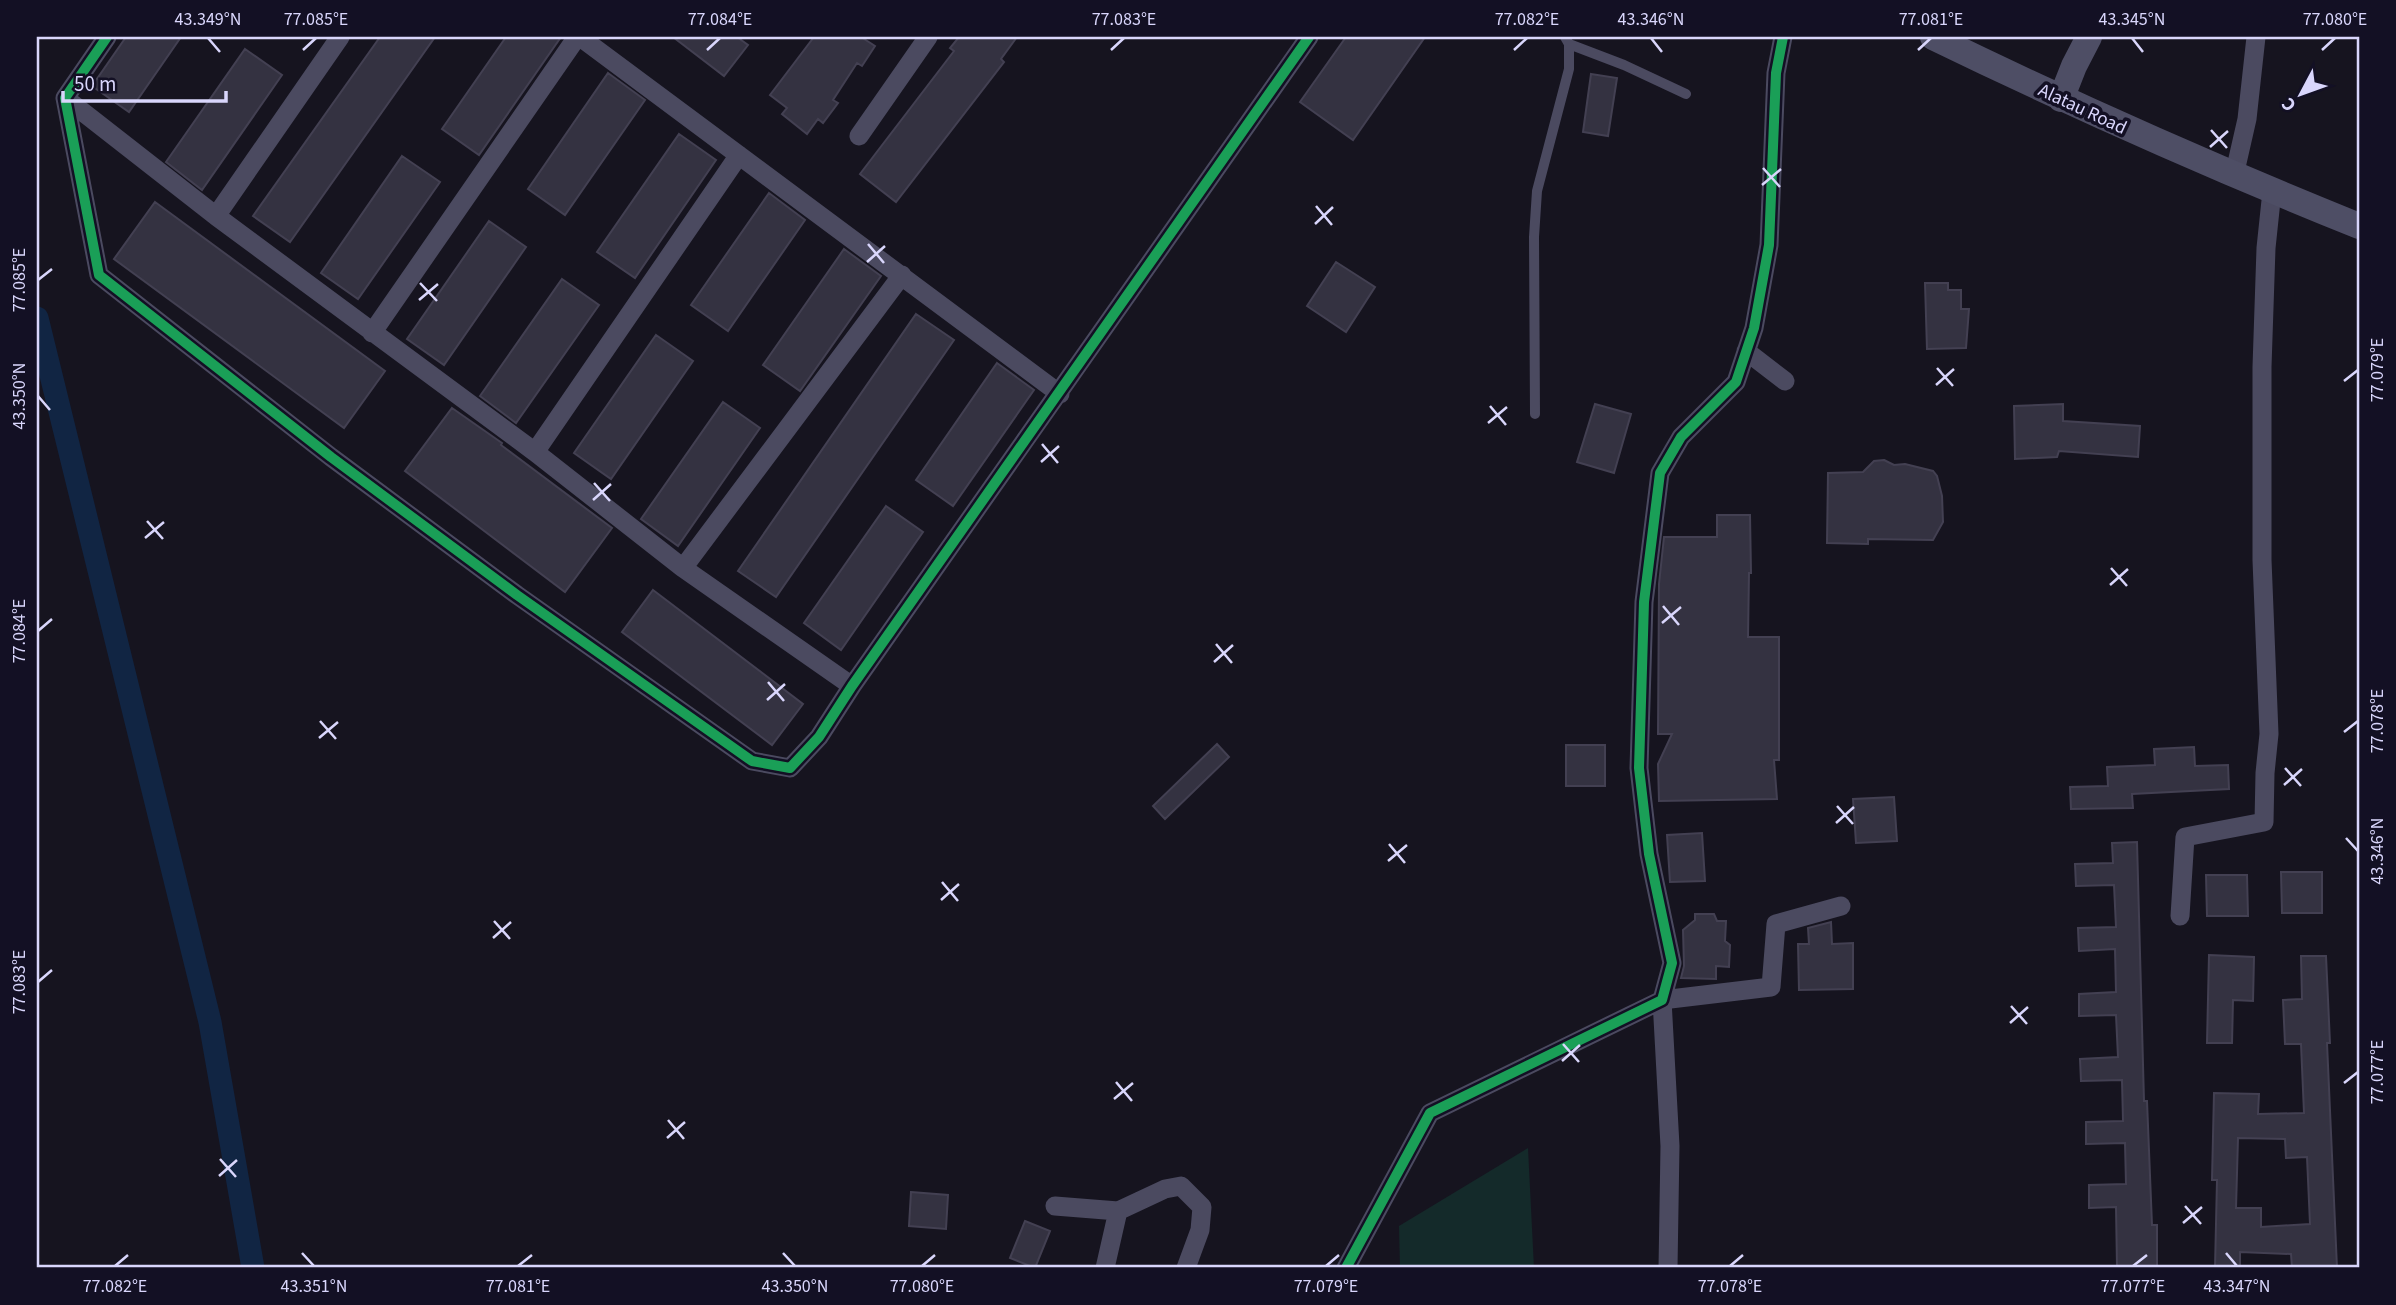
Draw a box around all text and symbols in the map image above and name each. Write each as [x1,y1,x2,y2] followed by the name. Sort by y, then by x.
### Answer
[175,7,241,32] text: 43.349°N
[284,7,348,32] text: 77.085°E
[688,7,752,32] text: 77.084°E
[1092,7,1156,32] text: 77.083°E
[1495,7,1559,32] text: 77.082°E
[1618,7,1684,32] text: 43.346°N
[1899,7,1963,32] text: 77.081°E
[2099,7,2165,32] text: 43.345°N
[2303,7,2367,32] text: 77.080°E
[63,60,226,104] scale bar
[2266,60,2336,130] north arrow
[74,69,116,99] text: 50 m
[2034,77,2131,142] street label: Alatau Road
[2275,91,2303,117] text: С
[7,248,32,312] text: 77.085°E
[2365,338,2390,402] text: 77.079°E
[7,363,32,429] text: 43.350°N
[7,599,32,663] text: 77.084°E
[2365,689,2390,753] text: 77.078°E
[2365,818,2390,884] text: 43.346°N
[7,950,32,1014] text: 77.083°E
[2365,1040,2390,1104] text: 77.077°E
[83,1274,147,1299] text: 77.082°E
[281,1274,347,1299] text: 43.351°N
[486,1274,550,1299] text: 77.081°E
[762,1274,828,1299] text: 43.350°N
[890,1274,954,1299] text: 77.080°E
[1294,1274,1358,1299] text: 77.079°E
[1698,1274,1762,1299] text: 77.078°E
[2101,1274,2165,1299] text: 77.077°E
[2204,1274,2270,1299] text: 43.347°N

